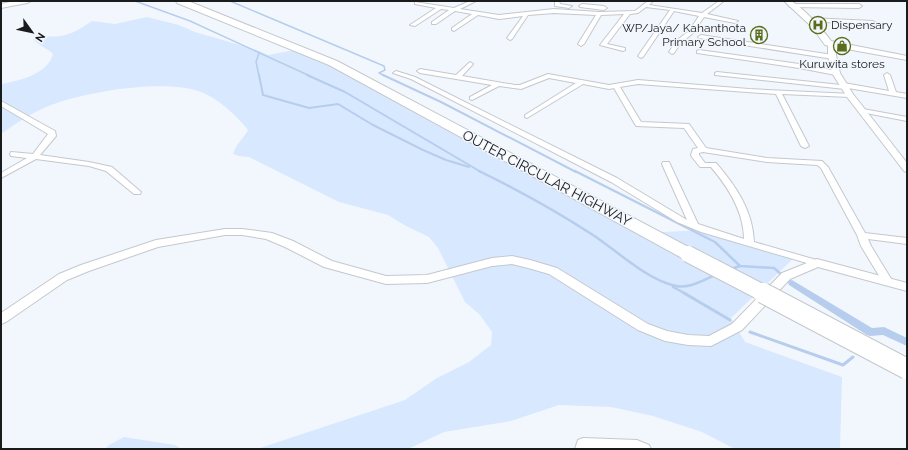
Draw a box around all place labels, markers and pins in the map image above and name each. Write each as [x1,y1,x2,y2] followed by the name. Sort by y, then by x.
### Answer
[808,15,828,35] hospital icon: Dispensary
[831,18,893,32] place label: Dispensary
[622,21,747,49] place label: WP/Jaya/ Kahanthota Primary School
[749,25,769,45] building icon: WP/Jaya/ Kahanthota Primary School
[832,36,852,56] shop icon: Kuruwita stores
[799,57,885,71] place label: Kuruwita stores

